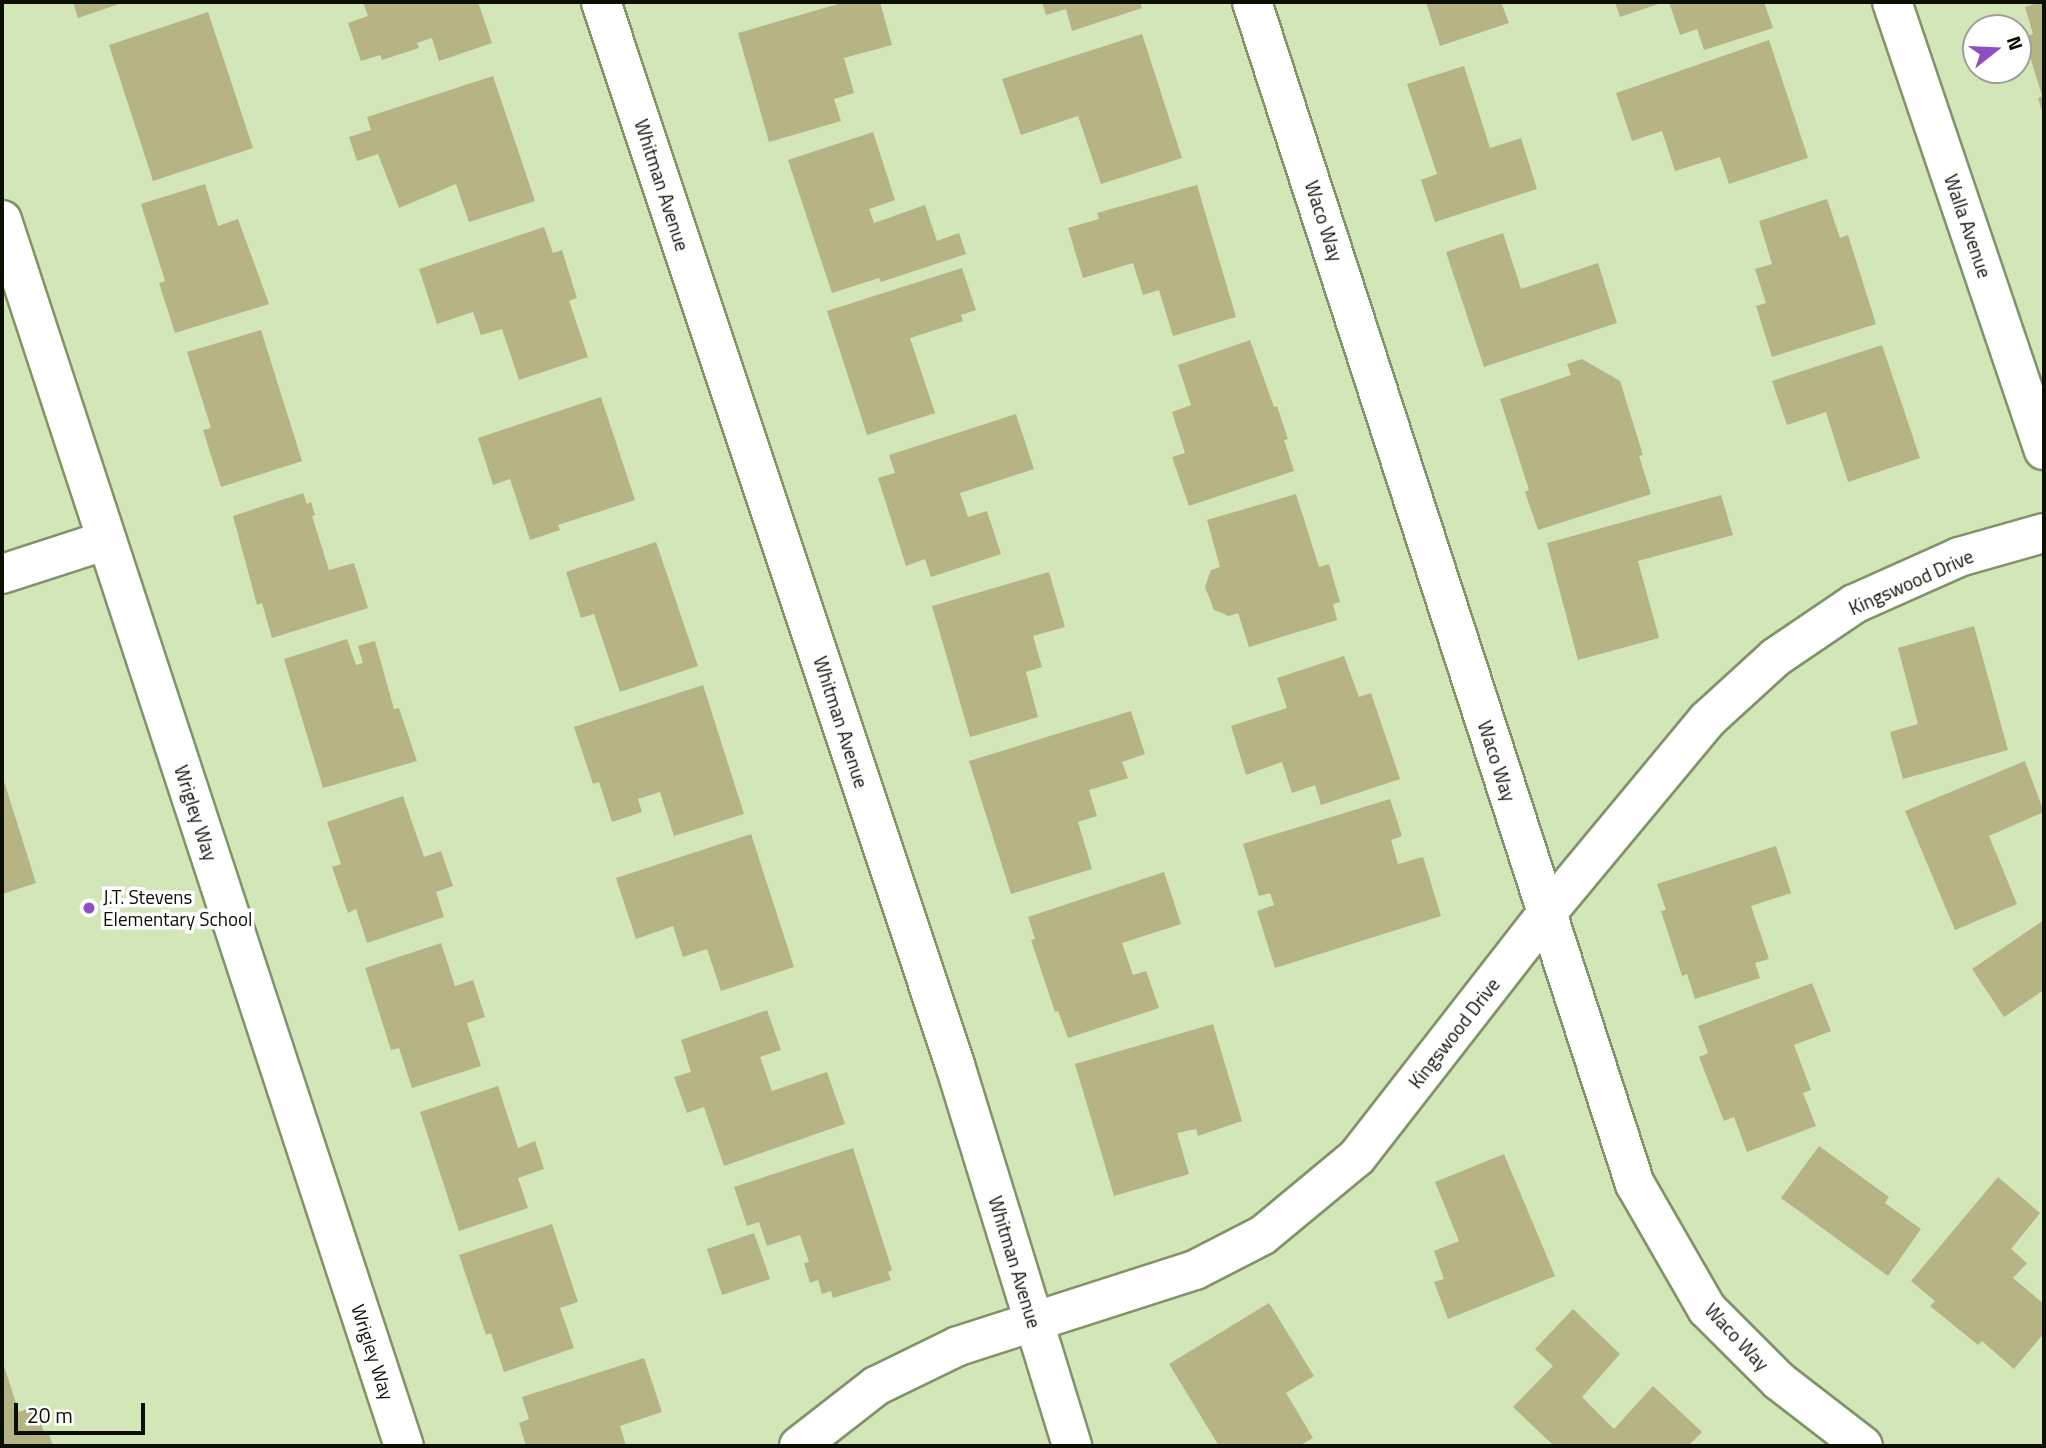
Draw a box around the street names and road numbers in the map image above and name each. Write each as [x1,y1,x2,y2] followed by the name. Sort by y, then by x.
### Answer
[630,116,694,254] street label: Whitman Avenue
[1940,171,1996,281] street label: Walla Avenue
[1300,178,1348,264] street label: Waco Way
[1845,544,1977,620] street label: Kingswood Drive
[809,653,873,791] street label: Whitman Avenue
[1473,718,1521,804] street label: Waco Way
[170,762,222,864] street label: Wrigley Way
[1404,973,1504,1093] street label: Kingswood Drive
[984,1193,1046,1331] street label: Whitman Avenue
[1700,1299,1774,1375] street label: Waco Way
[347,1301,399,1403] street label: Wrigley Way

